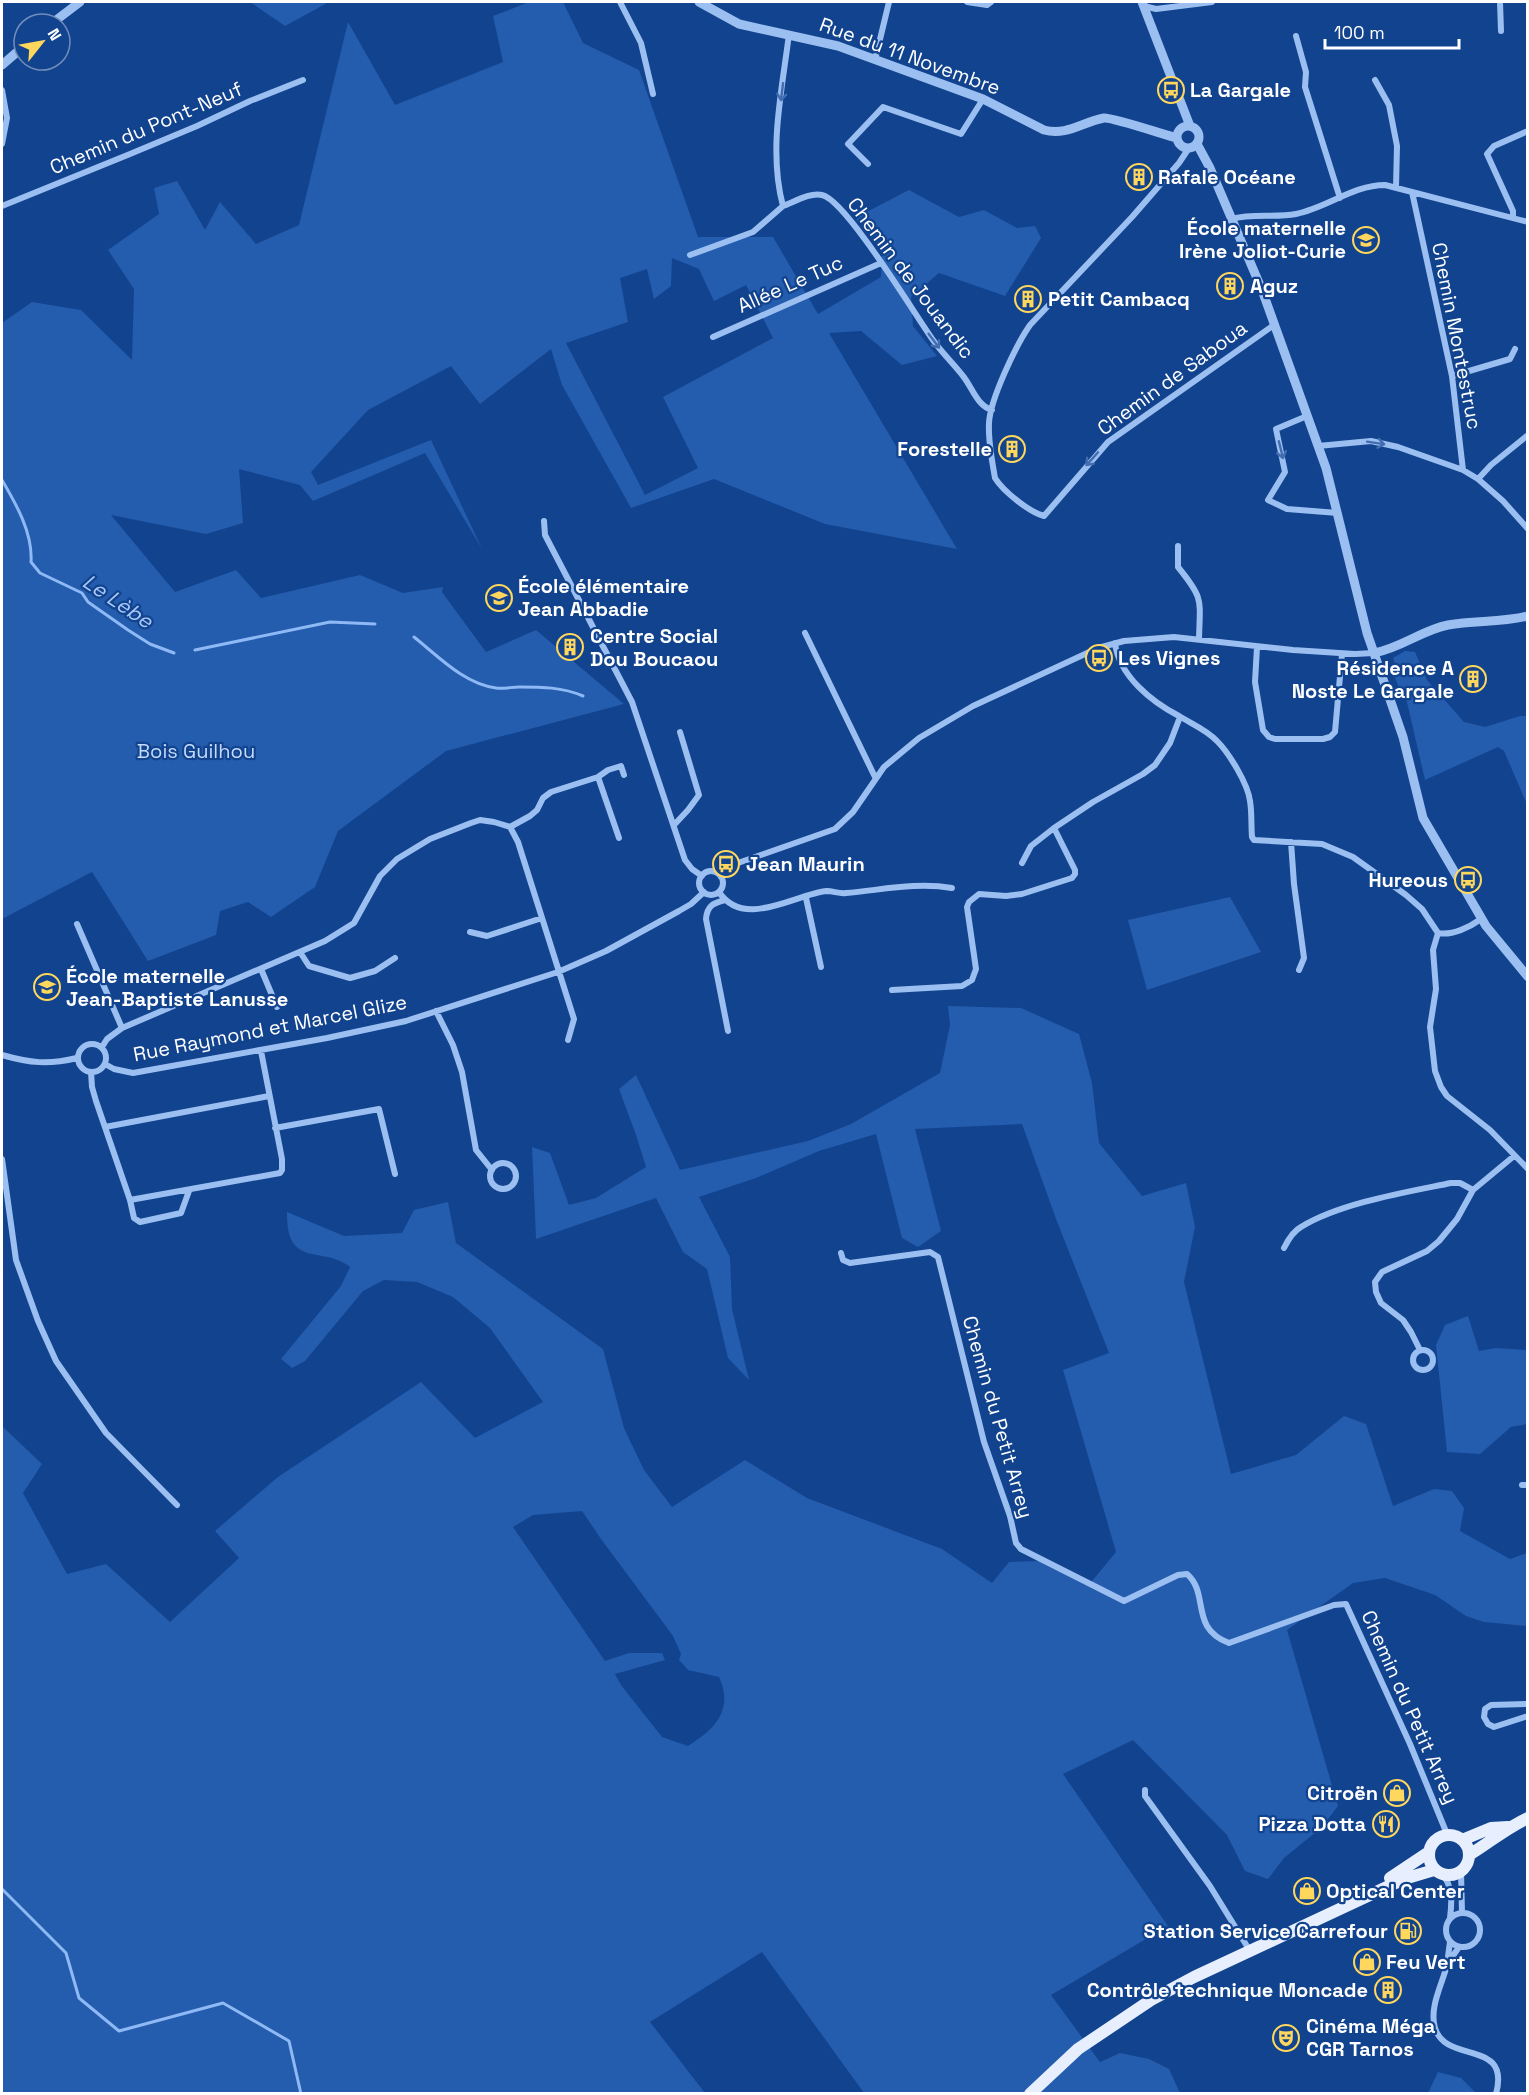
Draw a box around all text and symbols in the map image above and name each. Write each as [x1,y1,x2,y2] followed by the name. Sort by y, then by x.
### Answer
[816,11,1004,101] street label: Rue du 11 Novembre
[12,12,72,72] north arrow
[1325,12,1458,50] scale bar
[1334,21,1385,44] text: 100 m
[43,25,66,45] text: N
[1156,75,1186,105] bus stop icon: La Gargale
[46,76,246,180] street label: Chemin du Pont-Neuf
[1190,77,1291,103] place label: La Gargale
[776,82,787,102] one-way arrow
[1124,162,1154,192] building icon: Rafale Océane
[1158,164,1296,190] place label: Rafale Océane
[842,192,980,364] street label: Chemin de Jouandic
[1179,215,1346,264] place label: École maternelle Irène Joliot-Curie
[1351,225,1381,255] school or university icon: École maternelle Irène Joliot-Curie
[1426,240,1488,432] street label: Chemin Montestruc
[733,249,847,319] street label: Allée Le Tuc
[1215,271,1245,301] building icon: Aguz
[1250,273,1298,299] place label: Aguz
[1013,284,1043,314] building icon: Petit Cambacq
[1048,286,1190,312] place label: Petit Cambacq
[1092,315,1252,441] street label: Chemin de Saboua
[928,332,940,348] one-way arrow
[997,434,1027,464] building icon: Forestelle
[897,436,992,462] place label: Forestelle
[1366,438,1385,449] one-way arrow
[1275,440,1287,459] one-way arrow
[1085,451,1099,466] one-way arrow
[78,568,160,635] water label: Le Lèbe
[518,573,689,622] place label: École élémentaire Jean Abbadie
[484,583,514,613] school or university icon: École élémentaire Jean Abbadie
[590,623,718,672] place label: Centre Social Dou Boucaou
[555,632,585,662] building icon: Centre Social Dou Boucaou
[1084,643,1114,673] bus stop icon: Les Vignes
[1118,645,1220,671] place label: Les Vignes
[1292,655,1454,704] place label: Résidence A Noste Le Gargale
[1458,664,1488,694] building icon: Résidence A Noste Le Gargale
[137,738,255,764] park label: Bois Guilhou
[711,849,741,879] bus stop icon: Jean Maurin
[746,851,865,877] place label: Jean Maurin
[1453,865,1483,895] bus stop icon: Hureous
[1368,867,1448,893] place label: Hureous
[66,963,288,1012] place label: École maternelle Jean-Baptiste Lanusse
[32,972,62,1002] school or university icon: École maternelle Jean-Baptiste Lanusse
[131,989,409,1067] street label: Rue Raymond et Marcel Glize
[957,1313,1039,1521] street label: Chemin du Petit Arrey
[1356,1606,1464,1808] street label: Chemin du Petit Arrey
[1382,1778,1412,1808] shop icon: Citroën
[1307,1780,1378,1806] place label: Citroën
[1371,1809,1401,1839] restaurant icon: Pizza Dotta
[1258,1811,1366,1837] place label: Pizza Dotta
[1292,1876,1322,1906] shop icon: Optical Center
[1326,1878,1465,1904] place label: Optical Center
[1393,1916,1423,1946] fuel station icon: Station Service Carrefour
[1144,1918,1388,1944] place label: Station Service Carrefour
[1352,1947,1382,1977] shop icon: Feu Vert
[1386,1949,1466,1975] place label: Feu Vert
[1373,1975,1403,2005] building icon: Contrôle technique Moncade
[1087,1977,1368,2003] place label: Contrôle technique Moncade
[1306,2013,1436,2062] place label: Cinéma Méga CGR Tarnos
[1271,2023,1301,2053] theatre icon: Cinéma Méga CGR Tarnos

